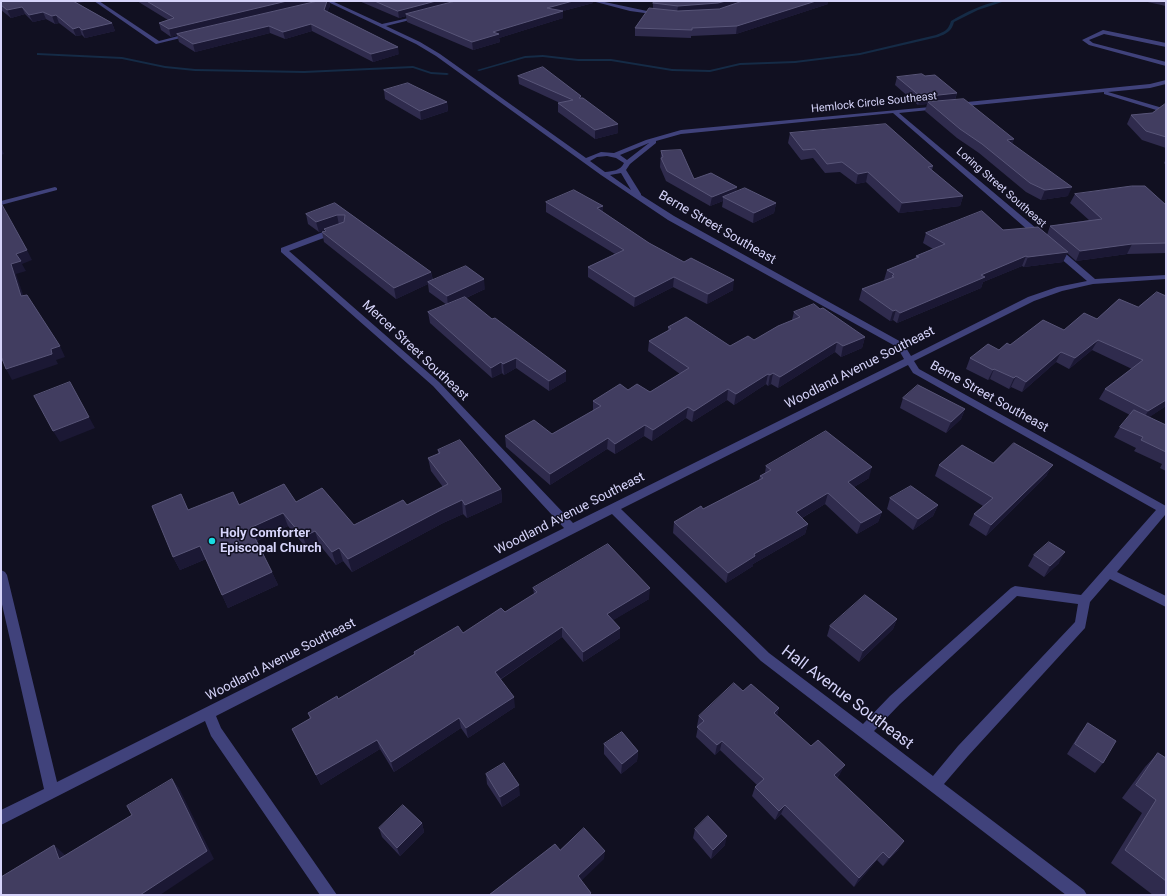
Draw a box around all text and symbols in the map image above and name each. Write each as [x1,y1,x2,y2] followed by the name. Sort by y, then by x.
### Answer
[810,90,938,116] street label: Hemlock Circle Southeast
[953,145,1049,231] street label: Loring Street Southeast
[656,188,778,268] street label: Berne Street Southeast
[358,298,472,404] street label: Mercer Street Southeast
[783,323,937,413] street label: Woodland Avenue Southeast
[927,358,1051,436] street label: Berne Street Southeast
[493,469,647,559] street label: Woodland Avenue Southeast
[220,526,322,557] place label: Holy Comforter Episcopal Church
[207,536,217,546] marker: Holy Comforter Episcopal Church
[204,615,358,705] street label: Woodland Avenue Southeast
[777,642,917,754] street label: Hall Avenue Southeast

